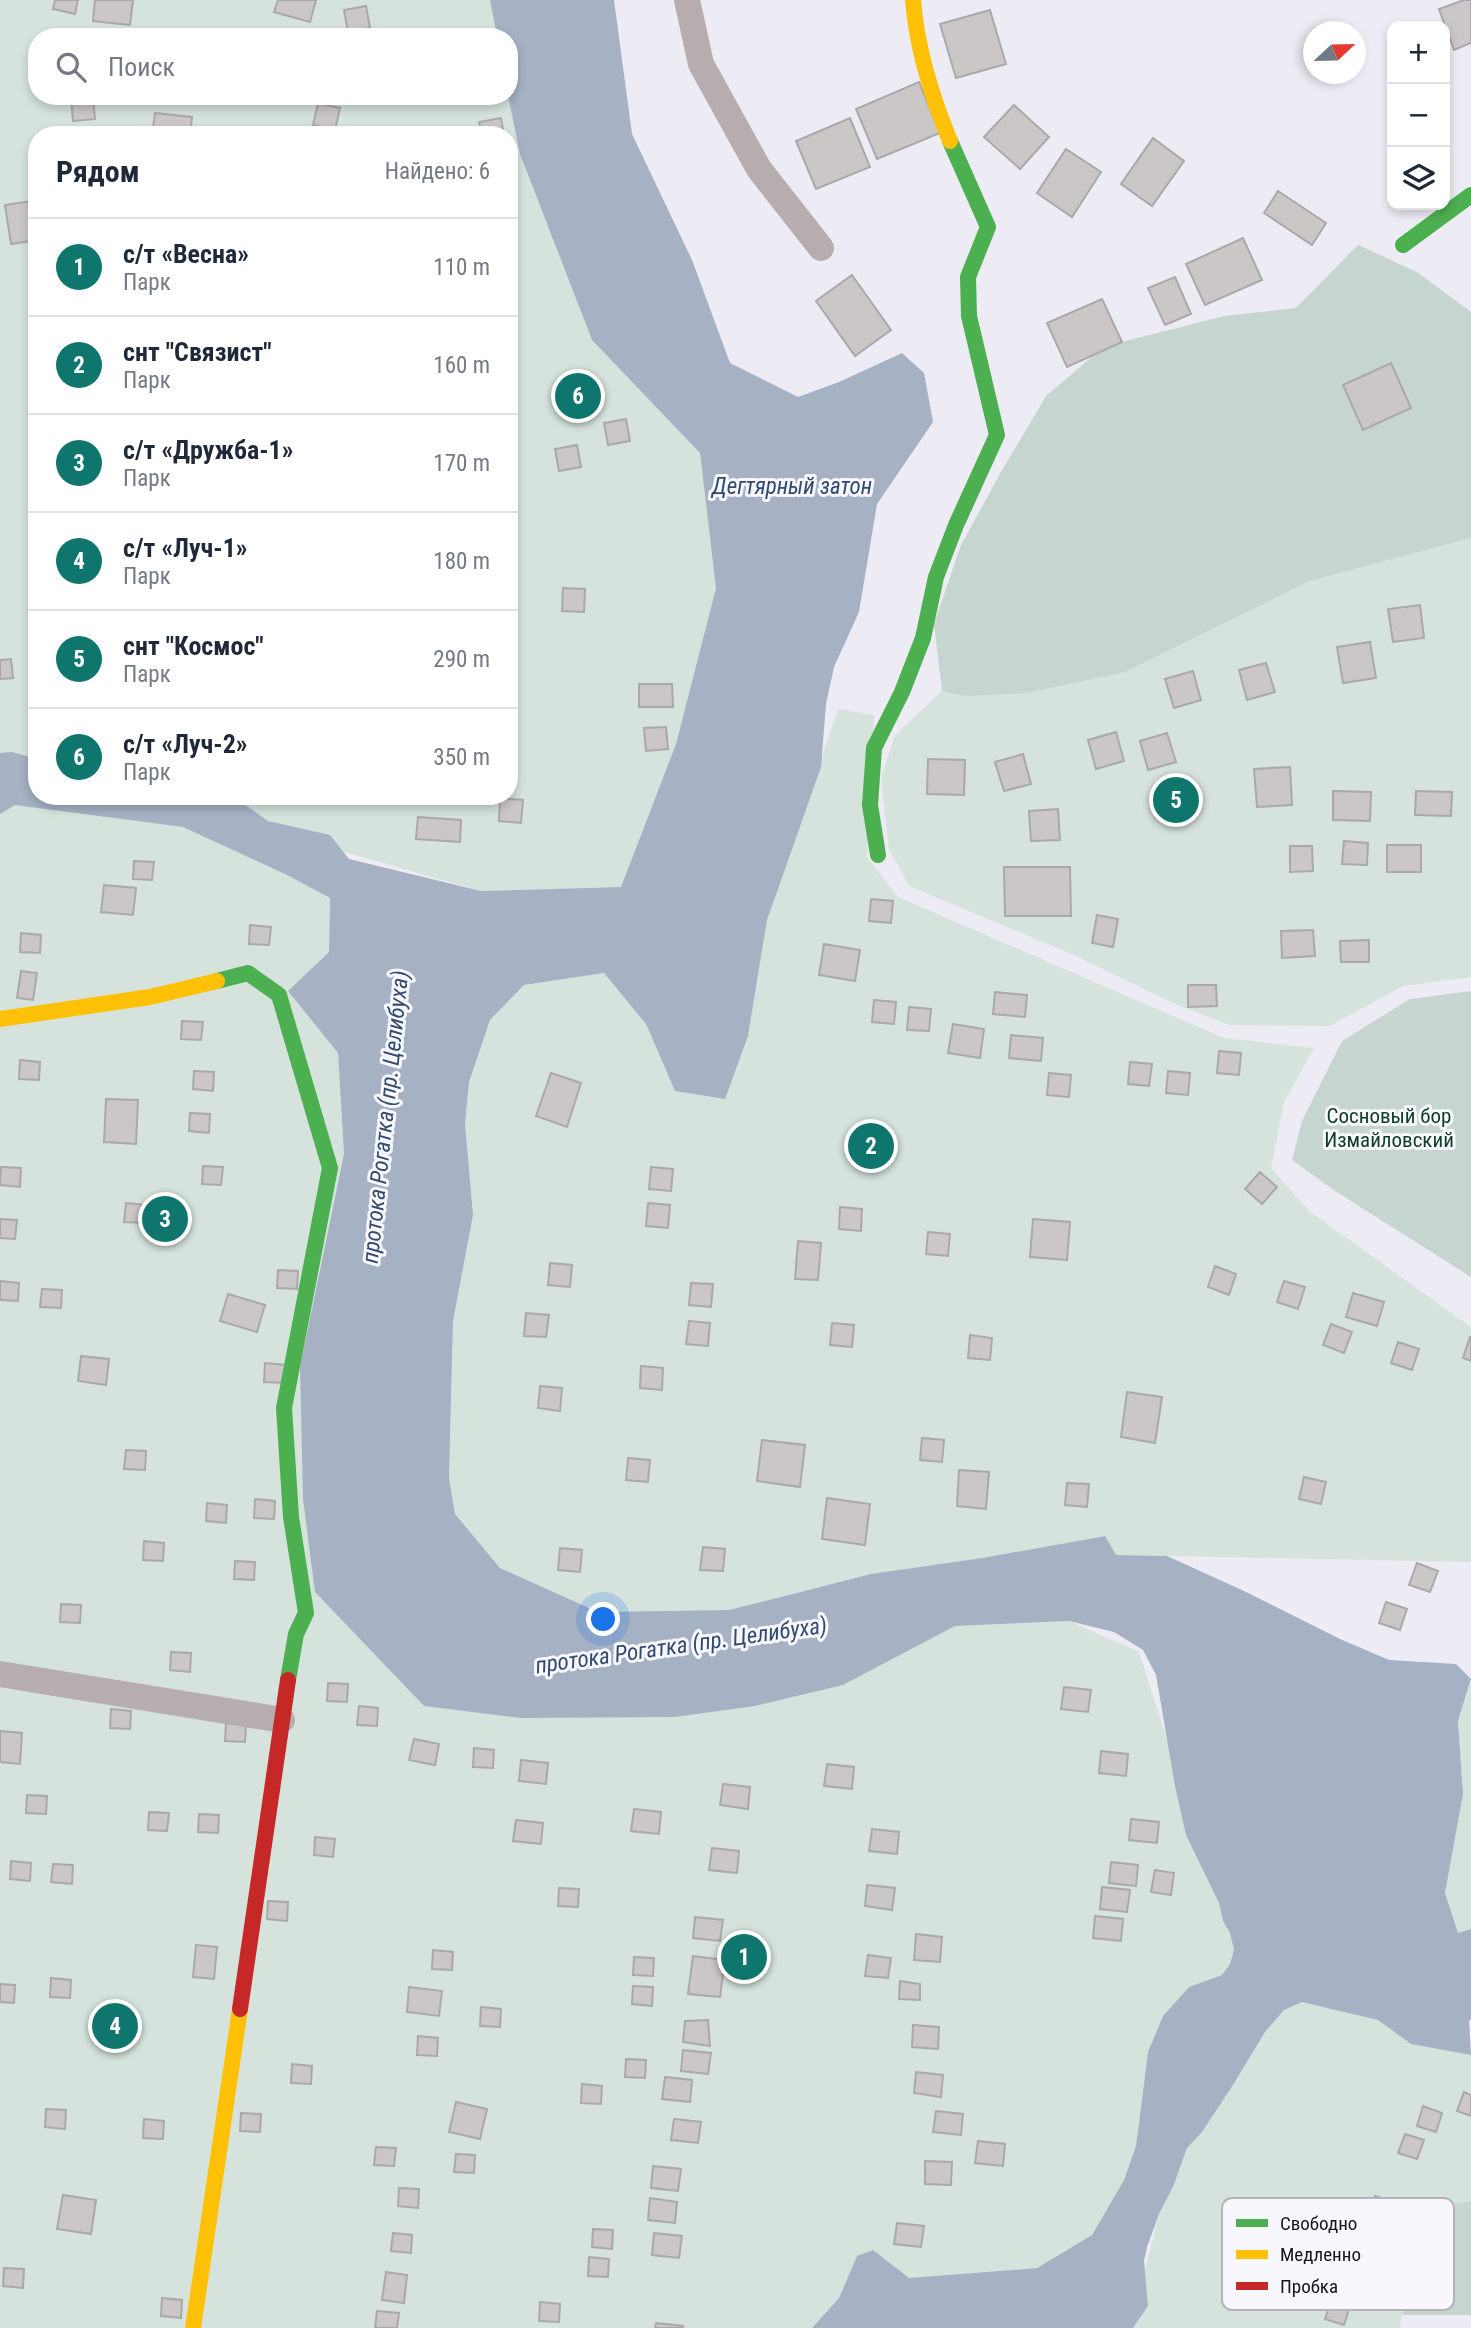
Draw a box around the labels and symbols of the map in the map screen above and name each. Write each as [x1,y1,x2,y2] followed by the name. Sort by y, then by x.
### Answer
[1303,21,1366,84] north arrow
[555,370,601,422] pin: 6
[710,473,872,500] water label: Дегтярный затон
[1153,774,1199,826] pin: 5
[357,969,414,1265] water label: протока Рогатка (пр. Целибуха)
[1324,1104,1454,1152] park label: Сосновый бор Измайловский
[848,1120,894,1172] pin: 2
[142,1193,188,1245] pin: 3
[586,1602,620,1636] your location
[534,1612,829,1679] water label: протока Рогатка (пр. Целибуха)
[721,1931,767,1983] pin: 1
[92,2000,138,2052] pin: 4
[1222,2198,1454,2310] legend
[1280,2212,1357,2235] text: Свободно
[1280,2243,1361,2266] text: Медленно
[1280,2275,1338,2298] text: Пробка

